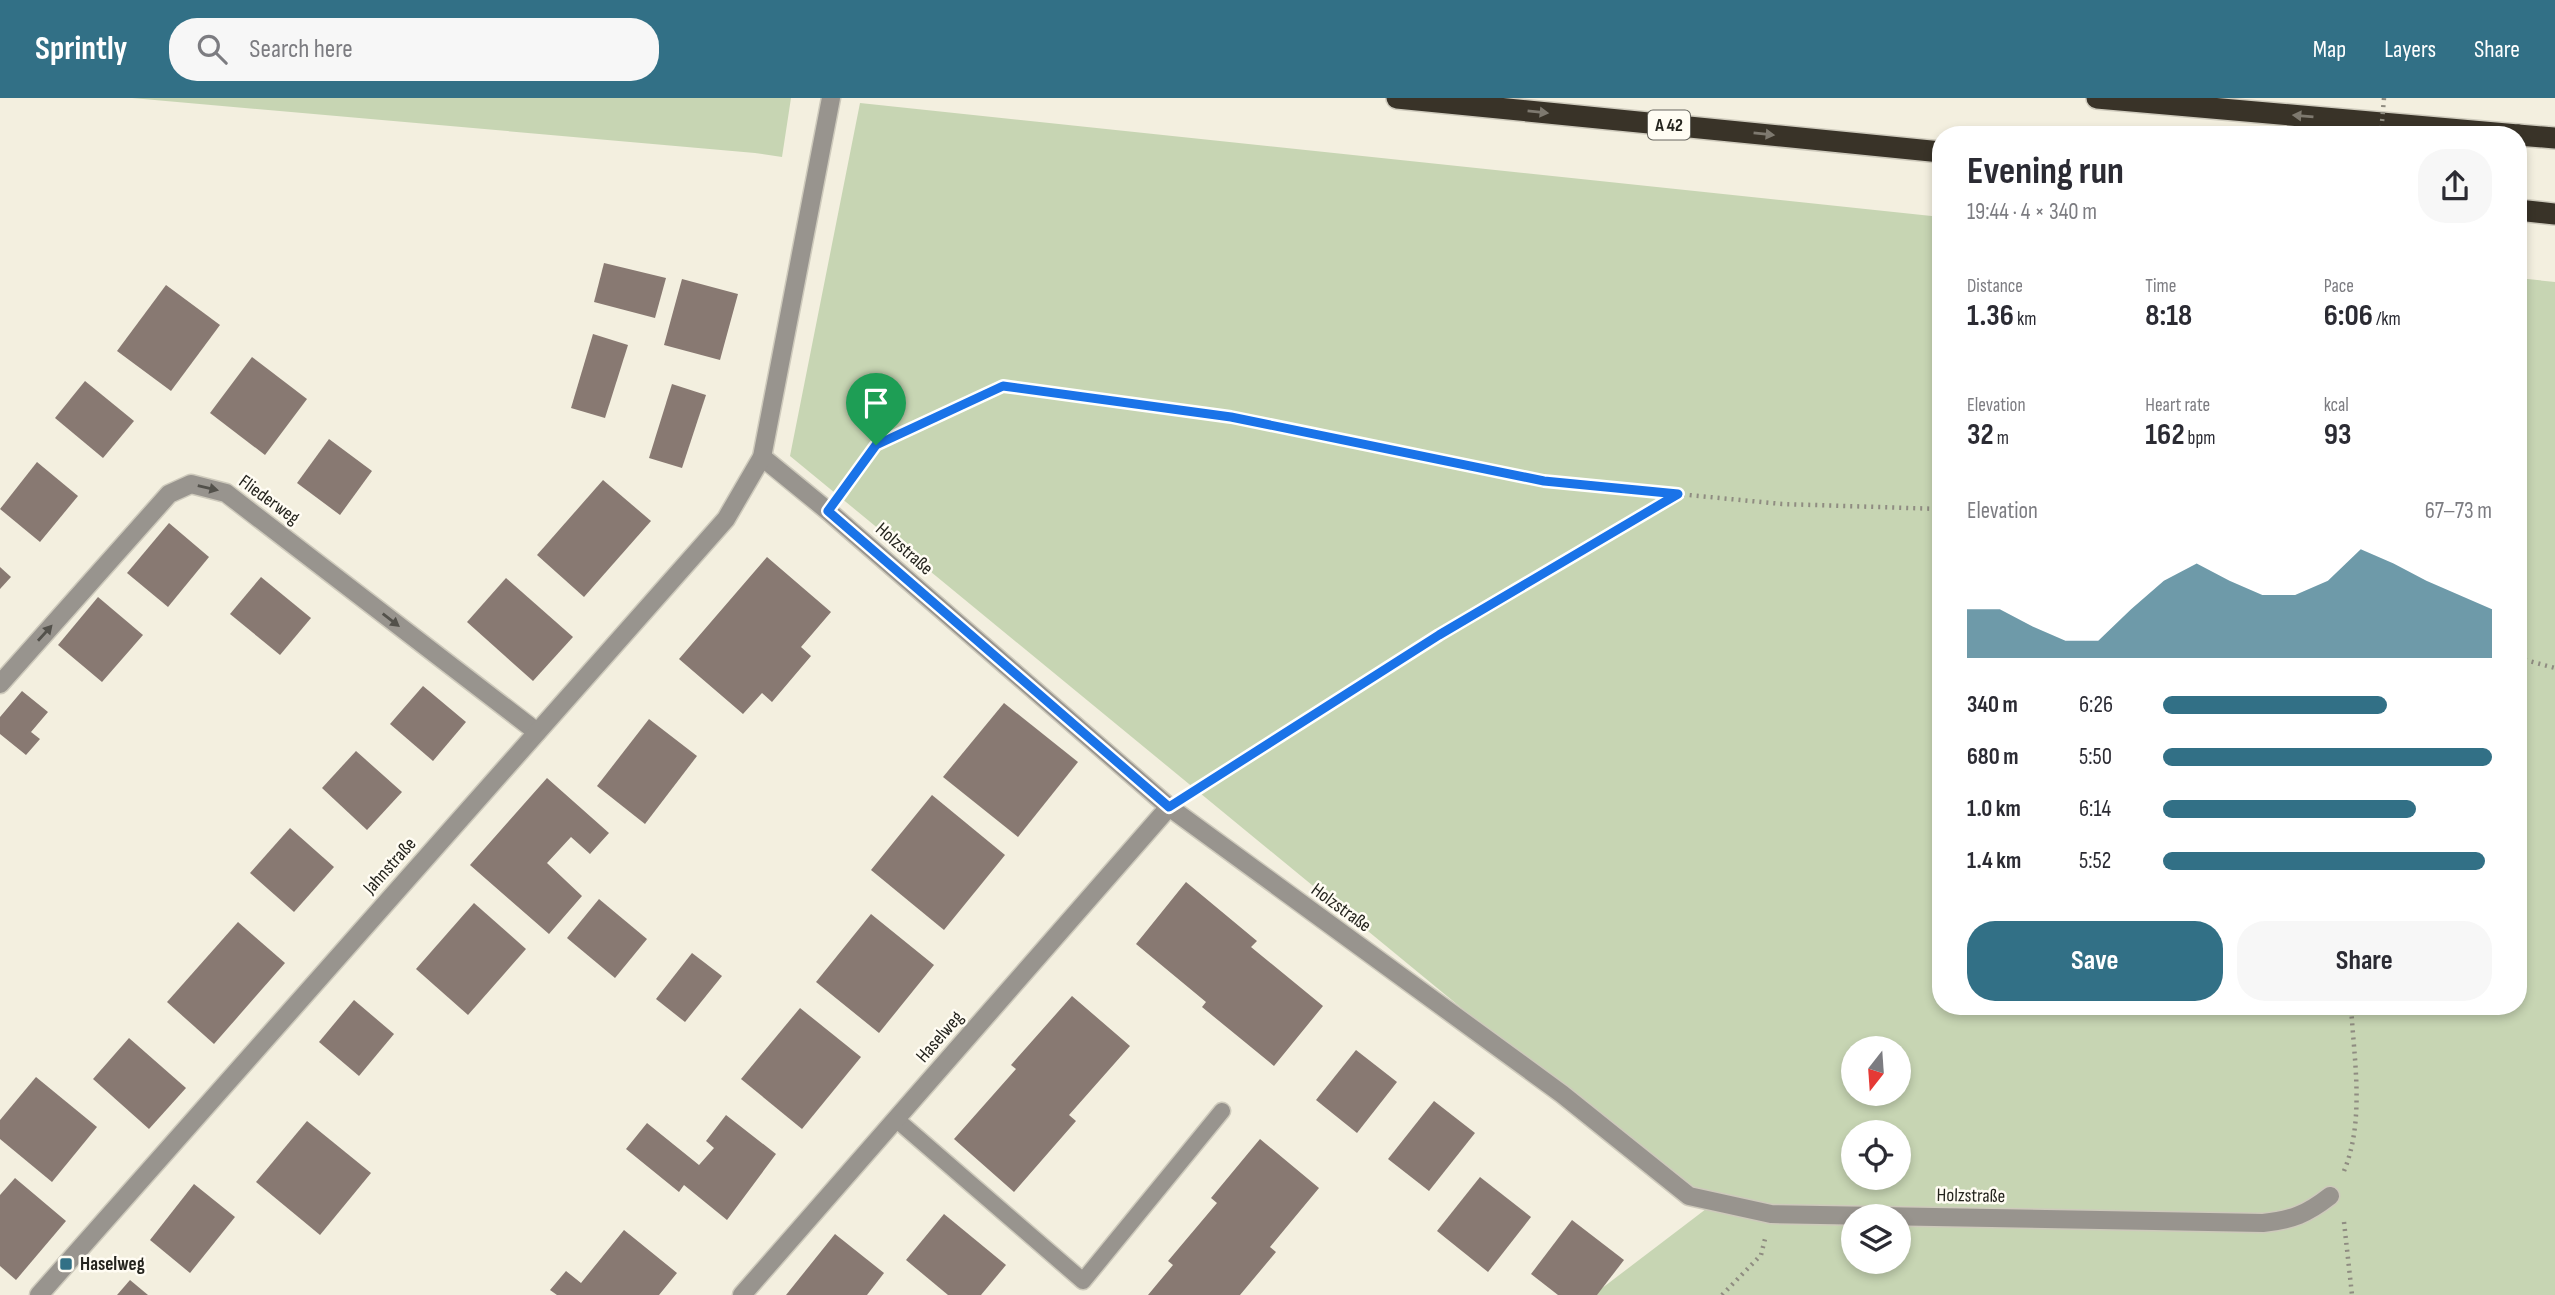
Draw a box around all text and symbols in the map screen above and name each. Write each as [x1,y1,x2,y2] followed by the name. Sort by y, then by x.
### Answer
[169,18,659,81] search box
[35,29,127,69] text: Sprintly
[193,30,231,68] icon: search
[249,34,353,65] text: Search here
[2313,35,2346,64] text: Map
[2384,35,2436,64] text: Layers
[2474,35,2520,64] text: Share
[1527,107,1549,118] one-way arrow
[1648,110,1690,140] road number: A 42
[2292,110,2314,121] one-way arrow
[1753,129,1775,140] one-way arrow
[1967,149,2124,194] text: Evening run
[2418,149,2492,223] button: share
[1967,198,2097,226] text: 19:44 · 4 × 340 m
[1967,275,2023,298] text: Distance
[2145,275,2176,298] text: Time
[2324,275,2354,298] text: Pace
[1967,298,2014,334] text: 1.36
[2145,298,2192,334] text: 8:18
[2324,298,2373,334] text: 6:06
[2014,308,2036,331] text: km
[2373,308,2401,331] text: /km
[846,373,906,445] pin
[857,384,895,422] icon: arrive
[1967,394,2026,417] text: Elevation
[2145,394,2210,417] text: Heart rate
[2324,394,2349,417] text: kcal
[1967,417,1994,453] text: 32
[2145,417,2185,453] text: 162
[2324,417,2351,453] text: 93
[1994,427,2009,450] text: m
[2185,427,2216,450] text: bpm
[234,470,304,530] street label: Fliederweg
[197,483,219,494] one-way arrow
[1967,497,2038,525] text: Elevation
[2425,497,2492,525] text: 67–73 m
[871,518,937,580] street label: Holzstraße
[382,612,400,627] one-way arrow
[37,624,53,642] one-way arrow
[1967,691,2018,719] text: 340 m
[2079,691,2113,719] text: 6:26
[1967,743,2018,771] text: 680 m
[2079,743,2112,771] text: 5:50
[1967,795,2021,823] text: 1.0 km
[2079,795,2111,823] text: 6:14
[358,833,421,900] street label: Jahnstraße
[1967,847,2021,875] text: 1.4 km
[2079,847,2111,875] text: 5:52
[1306,879,1376,937] street label: Holzstraße
[1967,921,2223,1001] button: Save
[2237,921,2492,1001] button: Share
[911,1006,969,1067] street label: Haselweg
[1841,1036,1911,1106] north arrow
[1841,1036,1911,1274] map controls
[1841,1120,1911,1190] button: locate
[1937,1184,2005,1208] street label: Holzstraße
[1841,1204,1911,1274] button: layers
[80,1253,145,1276] place label: Haselweg
[58,1256,74,1272] marker: Haselweg

